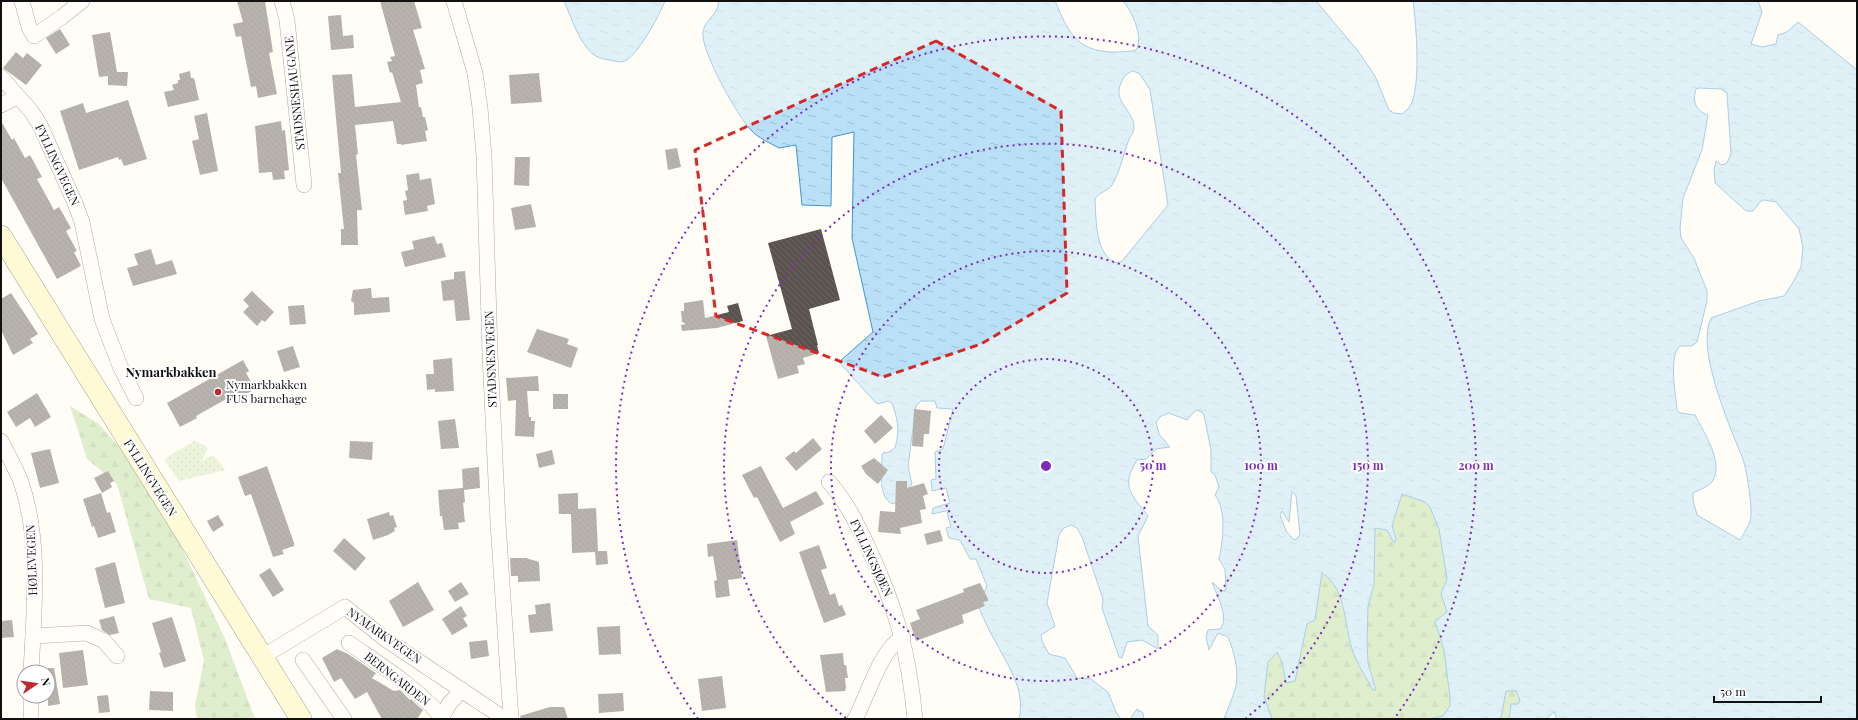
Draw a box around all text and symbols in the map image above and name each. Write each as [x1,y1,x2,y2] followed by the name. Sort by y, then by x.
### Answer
[280,35,308,151] street label: STADSNESHAUGANE
[32,121,84,208] street label: FYLLINGVEGEN
[480,310,500,408] street label: STADSNESVEGEN
[126,363,216,380] district label: Nymarkbakken
[226,376,307,406] place label: Nymarkbakken FUS barnehage
[213,387,223,397] marker: Nymarkbakken FUS barnehage
[121,436,181,519] street label: FYLLINGVEGEN
[1140,457,1167,473] text: 50 m
[1244,457,1278,473] text: 100 m
[1352,457,1384,473] text: 150 m
[1458,457,1494,473] text: 200 m
[1039,459,1053,473] centre of rings
[847,516,897,599] street label: FYLLINGSJØEN
[22,524,40,596] street label: HØLEVEGEN
[344,603,426,667] street label: NYMARKVEGEN
[362,648,434,709] street label: BERNGARDEN
[16,664,56,704] north arrow
[38,676,54,687] text: N
[1714,678,1821,704] scale bar
[1720,683,1746,699] text: 50 m

